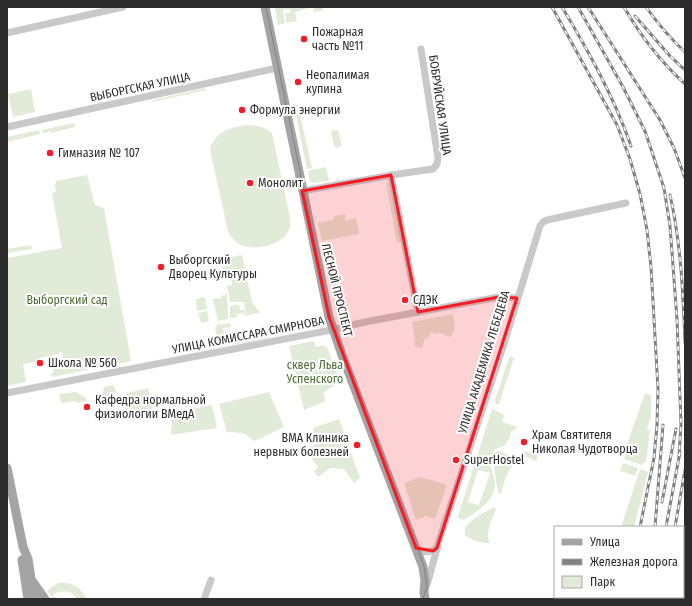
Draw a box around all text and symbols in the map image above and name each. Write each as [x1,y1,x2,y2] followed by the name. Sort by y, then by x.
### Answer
[312,25,363,53] place label: Пожарная часть №11
[299,34,309,44] marker: Пожарная часть №11
[426,54,455,157] street label: БОБРУЙСКАЯ УЛИЦА
[306,68,370,96] place label: Неопалимая купина
[89,69,192,104] street label: ВЫБОРГСКАЯ УЛИЦА
[293,77,303,87] marker: Неопалимая купина
[250,103,340,117] place label: Формула энергии
[237,105,247,115] marker: Формула энергии
[58,146,140,160] place label: Гимназия № 107
[45,148,55,158] marker: Гимназия № 107
[258,176,303,190] place label: Монолит
[245,178,255,188] marker: Монолит
[319,242,356,338] street label: ЛЕСНОЙ ПРОСПЕКТ
[168,253,257,281] place label: Выборгский Дворец Культуры
[156,262,166,272] marker: Выборгский Дворец Культуры
[455,288,513,436] street label: УЛИЦА АКАДЕМИКА ЛЕБЕДЕВА
[26,293,108,307] park label: Выборгский сад
[413,293,439,307] place label: СДЭК
[400,295,410,305] marker: СДЭК
[170,313,326,357] street label: УЛИЦА КОМИССАРА СМИРНОВА
[48,356,117,370] place label: Школа № 560
[35,358,45,368] marker: Школа № 560
[286,358,343,386] park label: сквер Льва Успенского
[95,393,206,421] place label: Кафедра нормальной физиологии ВМедА
[82,402,92,412] marker: Кафедра нормальной физиологии ВМедА
[532,428,638,456] place label: Храм Святителя Николая Чудотворца
[253,431,349,459] place label: ВМА Клиника нервных болезней
[519,437,529,447] marker: Храм Святителя Николая Чудотворца
[352,440,362,450] marker: ВМА Клиника нервных болезней
[464,453,524,467] place label: SuperHostel
[451,455,461,465] marker: SuperHostel
[554,526,684,598] legend
[589,535,620,549] text: Улица
[590,555,678,569] text: Железная дорога
[590,575,616,589] text: Парк

